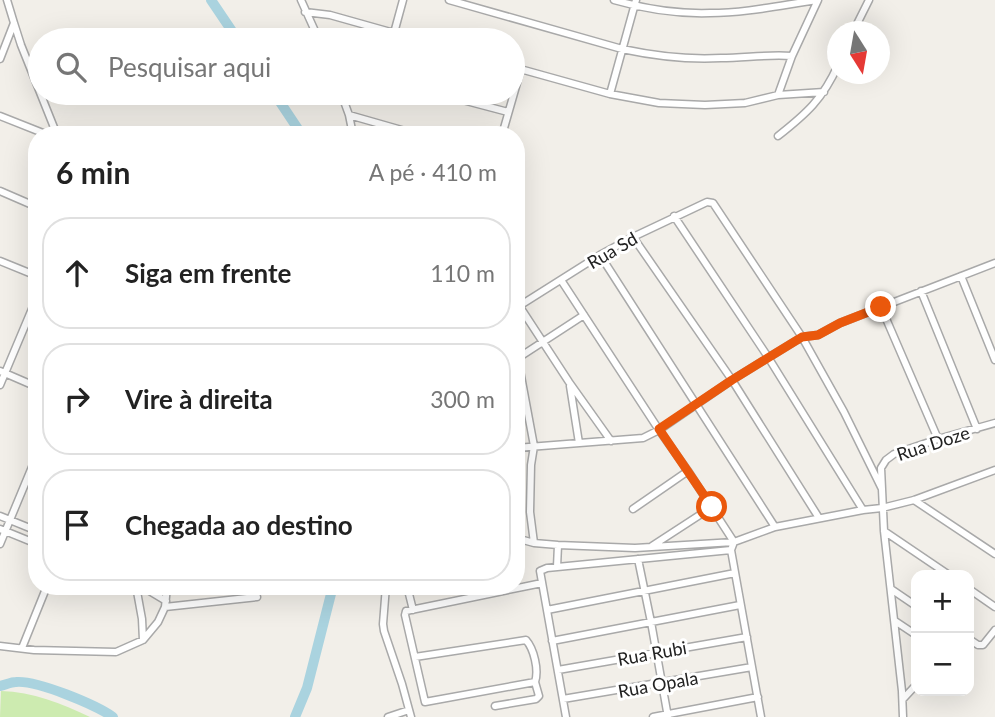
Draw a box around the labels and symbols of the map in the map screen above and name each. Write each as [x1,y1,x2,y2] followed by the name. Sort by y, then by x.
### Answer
[827,21,890,84] north arrow
[583,227,641,273] street label: Rua Sd
[865,291,896,322] route end
[894,421,972,465] street label: Rua Doze
[696,491,727,522] route start
[616,636,688,670] street label: Rua Rubi
[616,666,700,702] street label: Rua Opala

